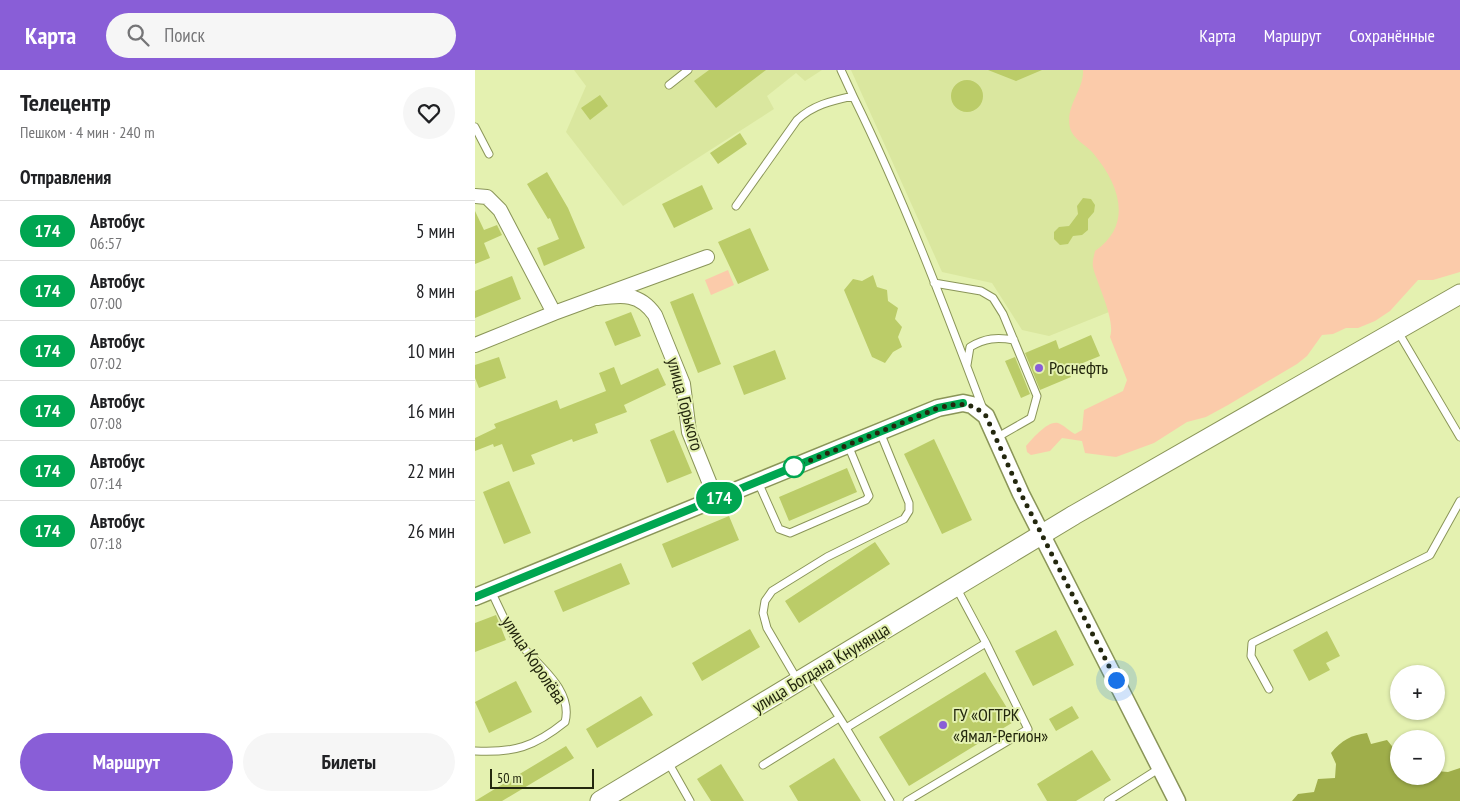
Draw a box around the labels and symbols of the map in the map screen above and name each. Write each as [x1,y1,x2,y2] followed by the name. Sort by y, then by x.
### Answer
[662,355,709,453] street label: улица Горького
[1049,356,1108,379] place label: Роснефть
[1033,362,1045,374] marker: Роснефть
[783,456,805,478] unlabelled marker
[690,482,748,514] line badge: 174
[497,611,572,708] street label: улица Королёва
[748,617,894,718] street label: улица Богдана Кнунянца
[1104,668,1129,693] your location
[953,703,1048,747] place label: ГУ «ОГТРК «Ямал-Регион»
[937,719,949,731] marker: ГУ «ОГТРК «Ямал-Регион»
[490,766,594,789] scale bar

